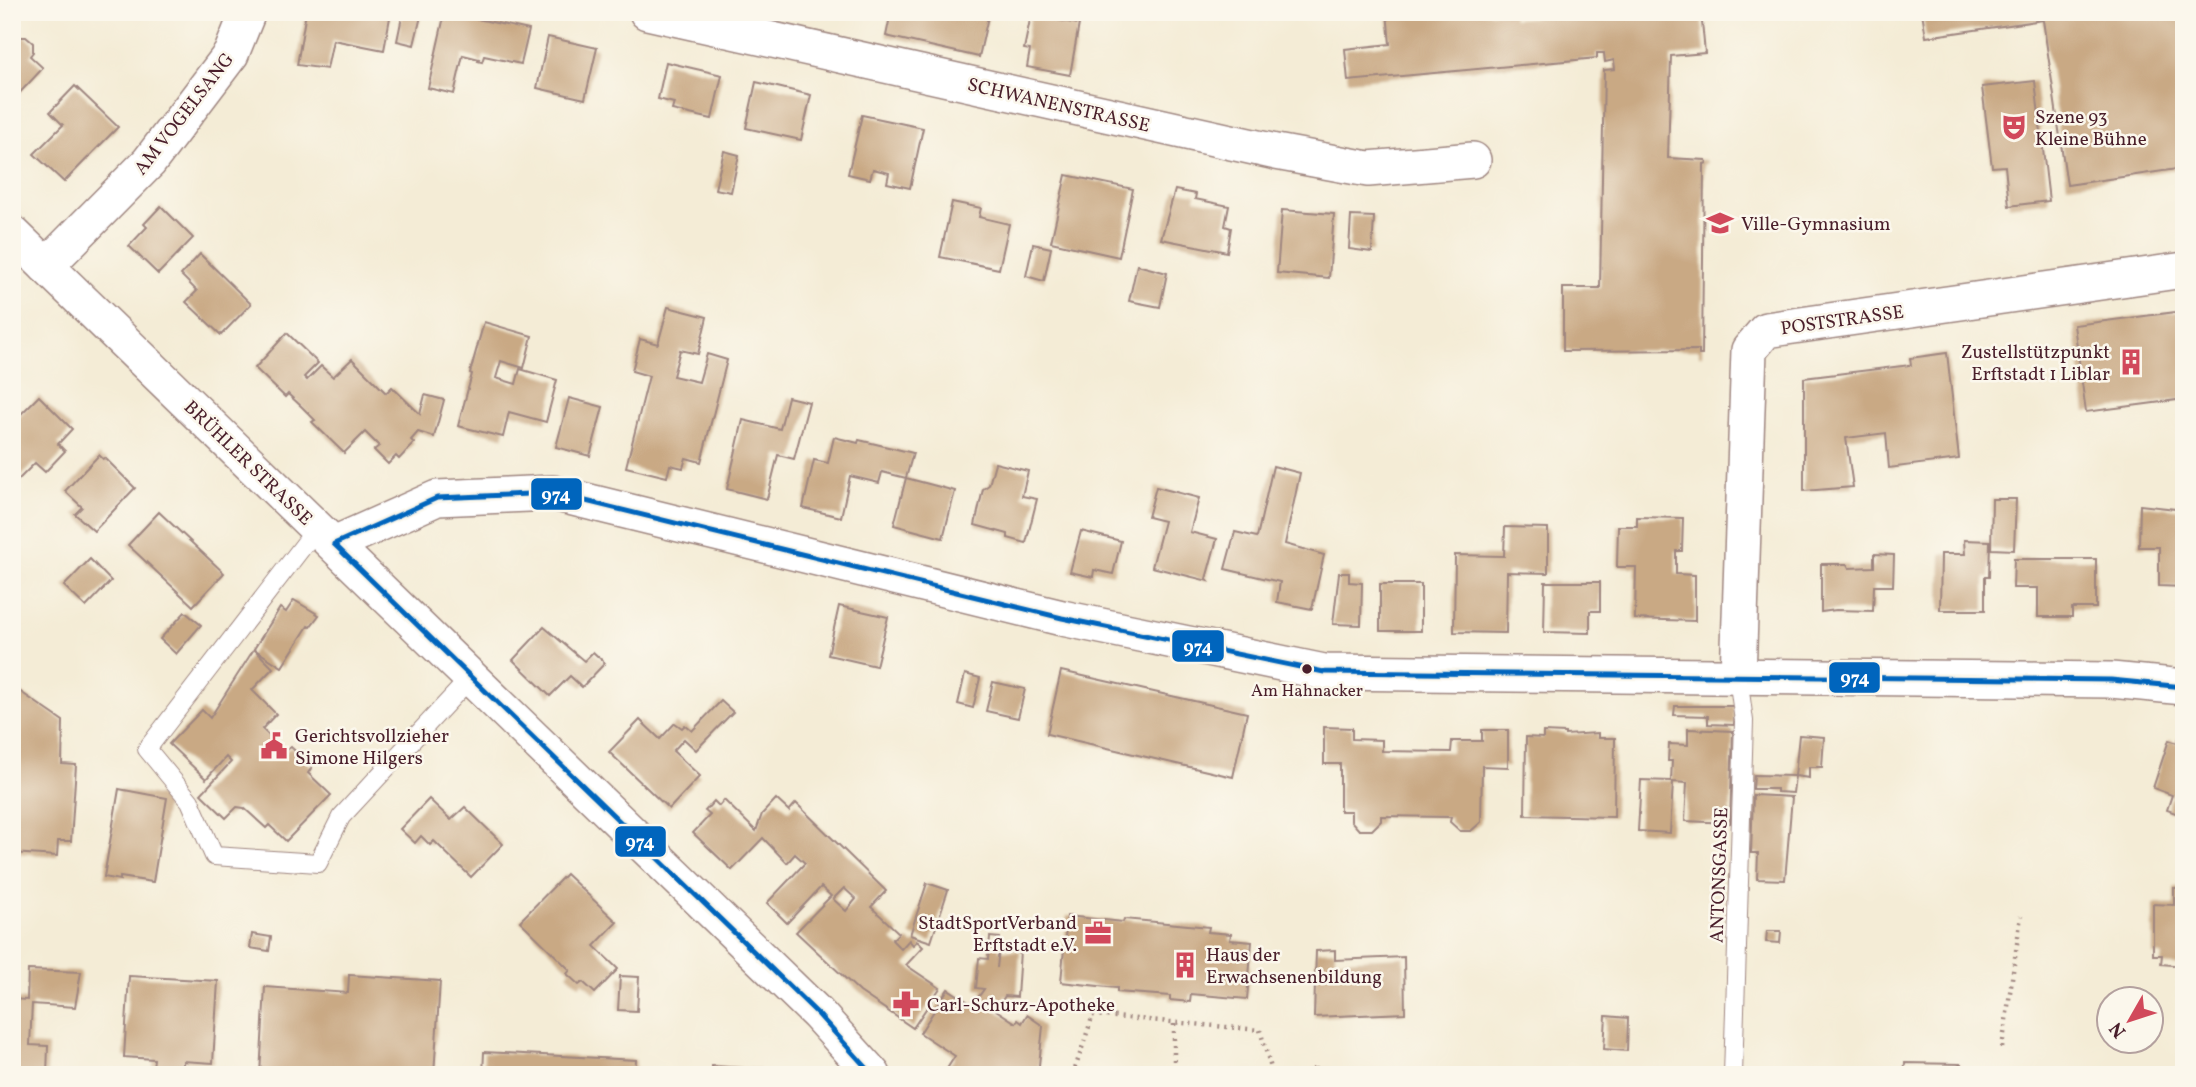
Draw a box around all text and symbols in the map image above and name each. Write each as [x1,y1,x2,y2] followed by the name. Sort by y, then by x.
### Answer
[129,48,241,181] street label: AM VOGELSANG
[965,72,1152,140] street label: SCHWANENSTRASSE
[2035,105,2147,153] place label: Szene 93 Kleine Bühne
[1999,112,2029,142] theatre icon: Szene 93 Kleine Bühne
[1705,208,1735,238] school or university icon: Ville-Gymnasium
[1741,212,1891,238] place label: Ville-Gymnasium
[1779,299,1906,342] street label: POSTSTRASSE
[1961,340,2110,388] place label: Zustellstützpunkt Erftstadt 1 Liblar
[2116,347,2146,377] building icon: Zustellstützpunkt Erftstadt 1 Liblar
[177,395,318,532] street label: BRÜHLER STRASSE
[530,477,583,511] line badge: 974
[541,483,571,509] text: 974
[1171,629,1225,663] line badge: 974
[1183,635,1213,661] text: 974
[1828,661,1881,694] line badge: 974
[1300,662,1314,676] marker: Am Hahnacker
[1840,666,1870,692] text: 974
[1251,680,1363,703] place label: Am Hahnacker
[295,724,449,772] place label: Gerichtsvollzieher Simone Hilgers
[259,731,289,761] public building icon: Gerichtsvollzieher Simone Hilgers
[1705,807,1735,943] street label: ANTONSGASSE
[614,825,667,858] line badge: 974
[625,830,655,856] text: 974
[918,911,1077,959] place label: StadtSportVerband Erftstadt e.V.
[1083,918,1113,948] office icon: StadtSportVerband Erftstadt e.V.
[1206,943,1382,991] place label: Haus der Erwachsenenbildung
[1170,950,1200,980] building icon: Haus der Erwachsenenbildung
[2094,986,2164,1056] north arrow
[891,989,921,1019] pharmacy icon: Carl-Schurz-Apotheke
[927,993,1115,1019] place label: Carl-Schurz-Apotheke
[2104,1016,2133,1043] text: N

